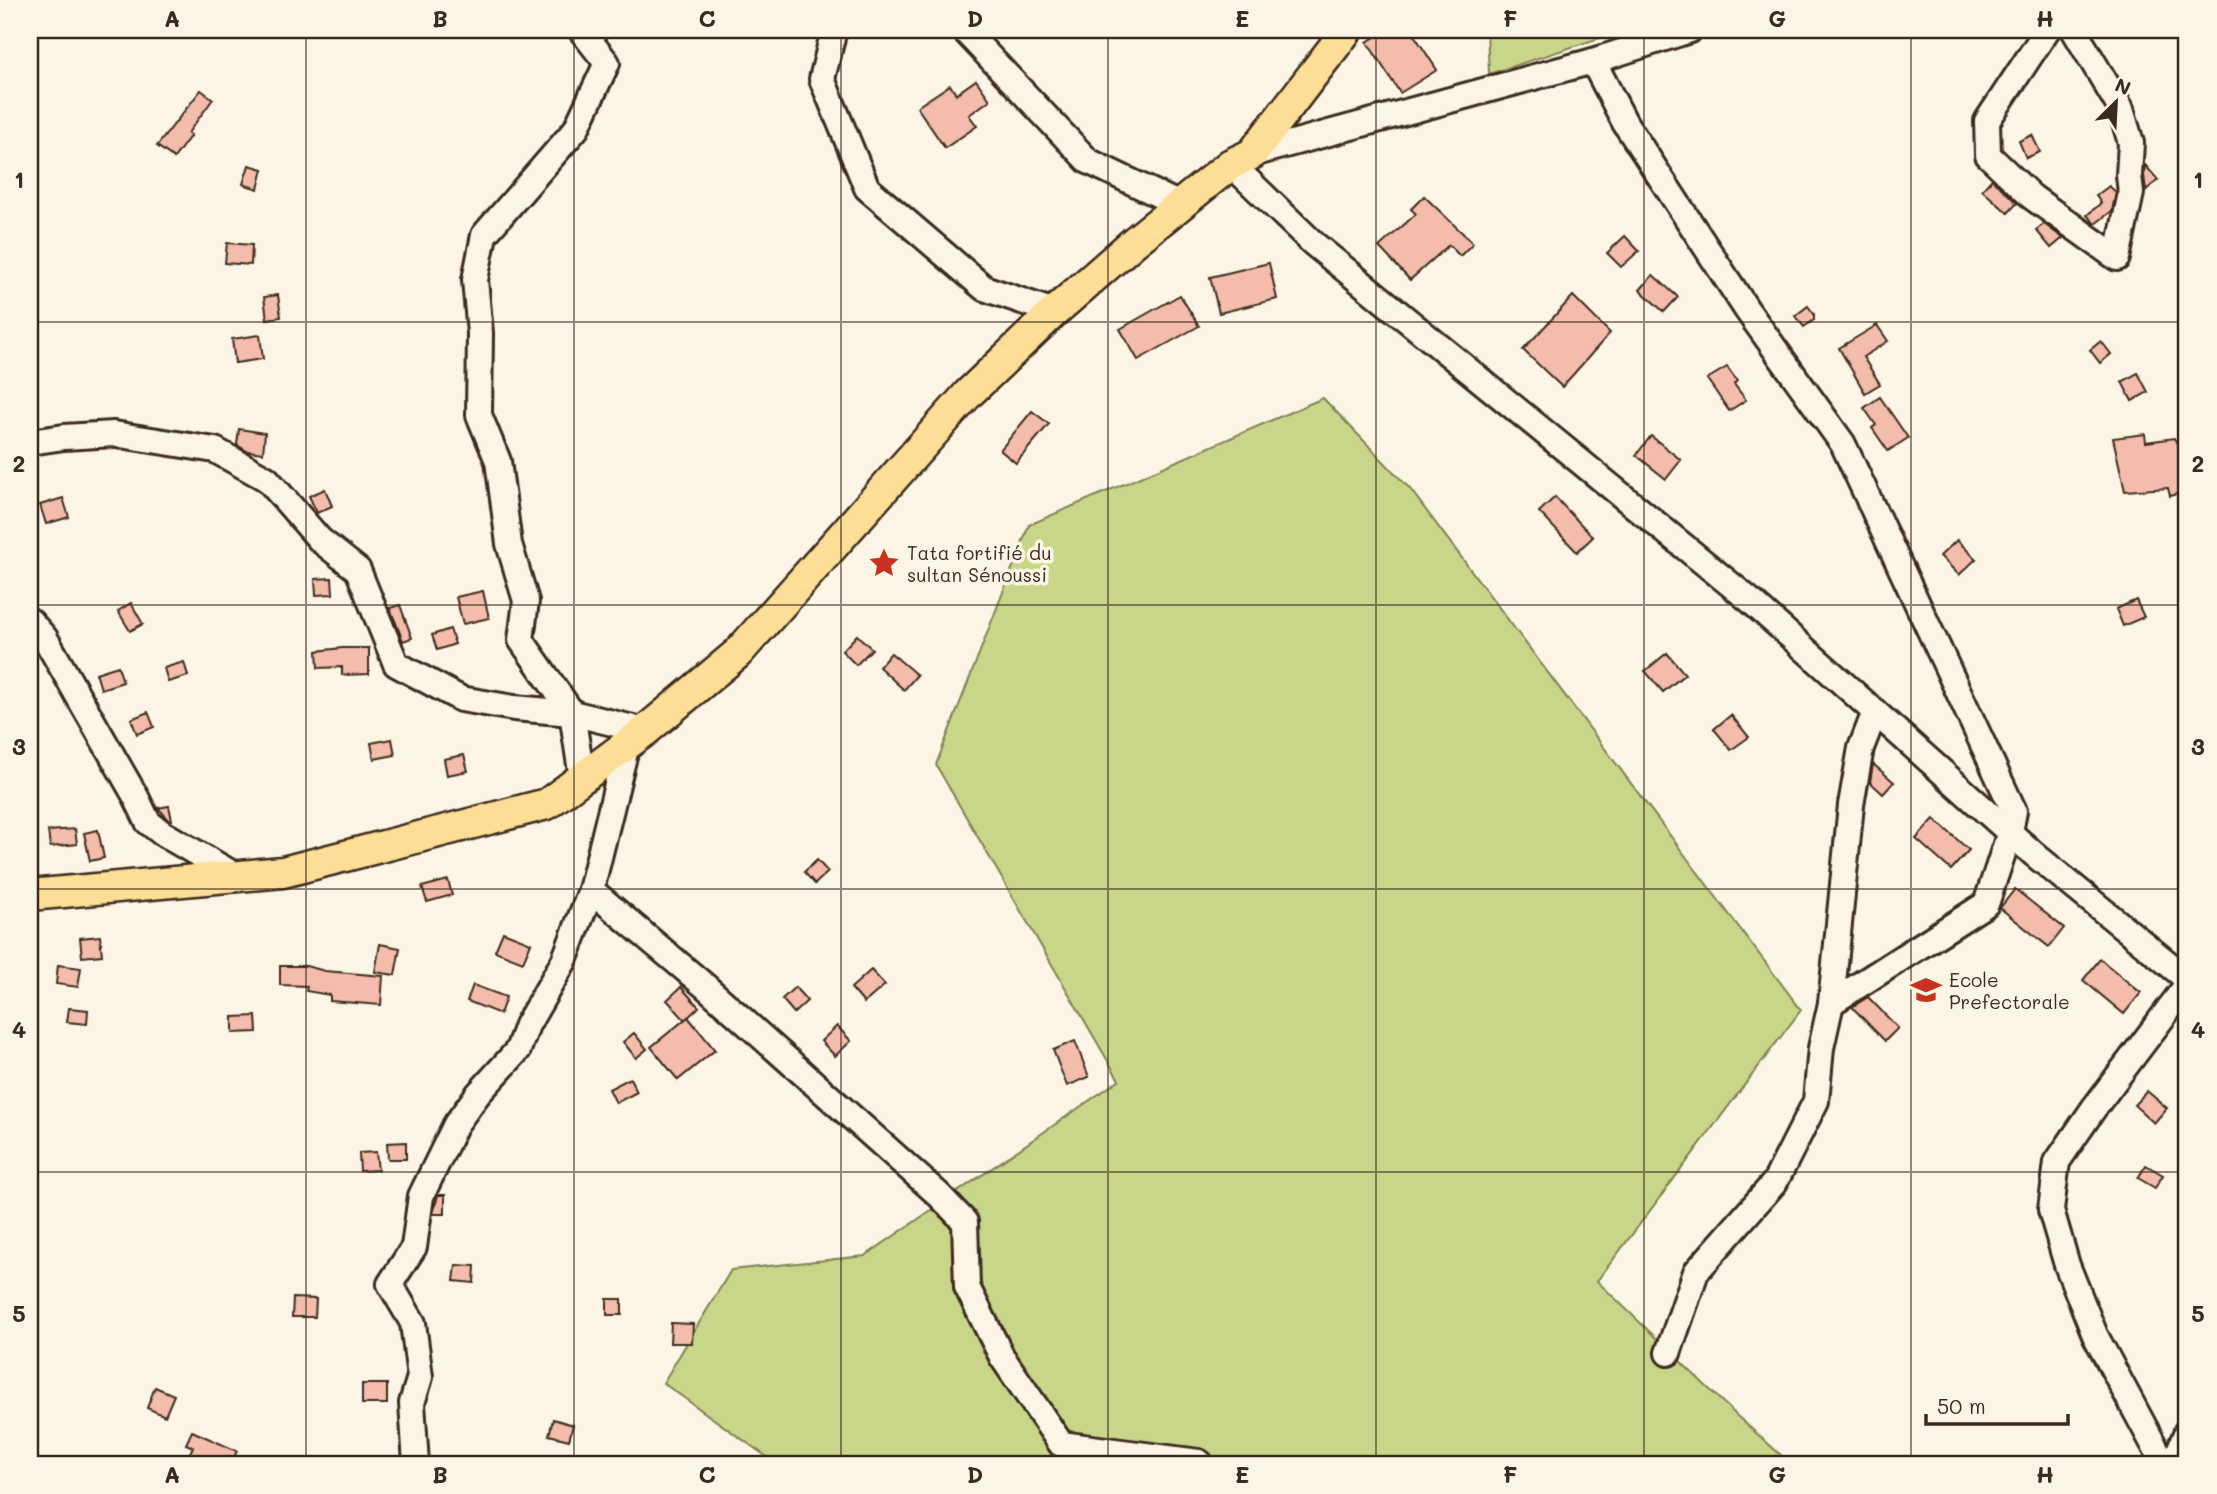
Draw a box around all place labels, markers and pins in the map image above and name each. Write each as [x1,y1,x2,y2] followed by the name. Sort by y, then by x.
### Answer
[907,540,1052,587] place label: Tata fortifié du sultan Sénoussi
[867,546,901,580] place icon: Tata fortifié du sultan Sénoussi
[1949,967,2070,1014] place label: Ecole Prefectorale
[1909,973,1943,1007] school or university icon: Ecole Prefectorale

